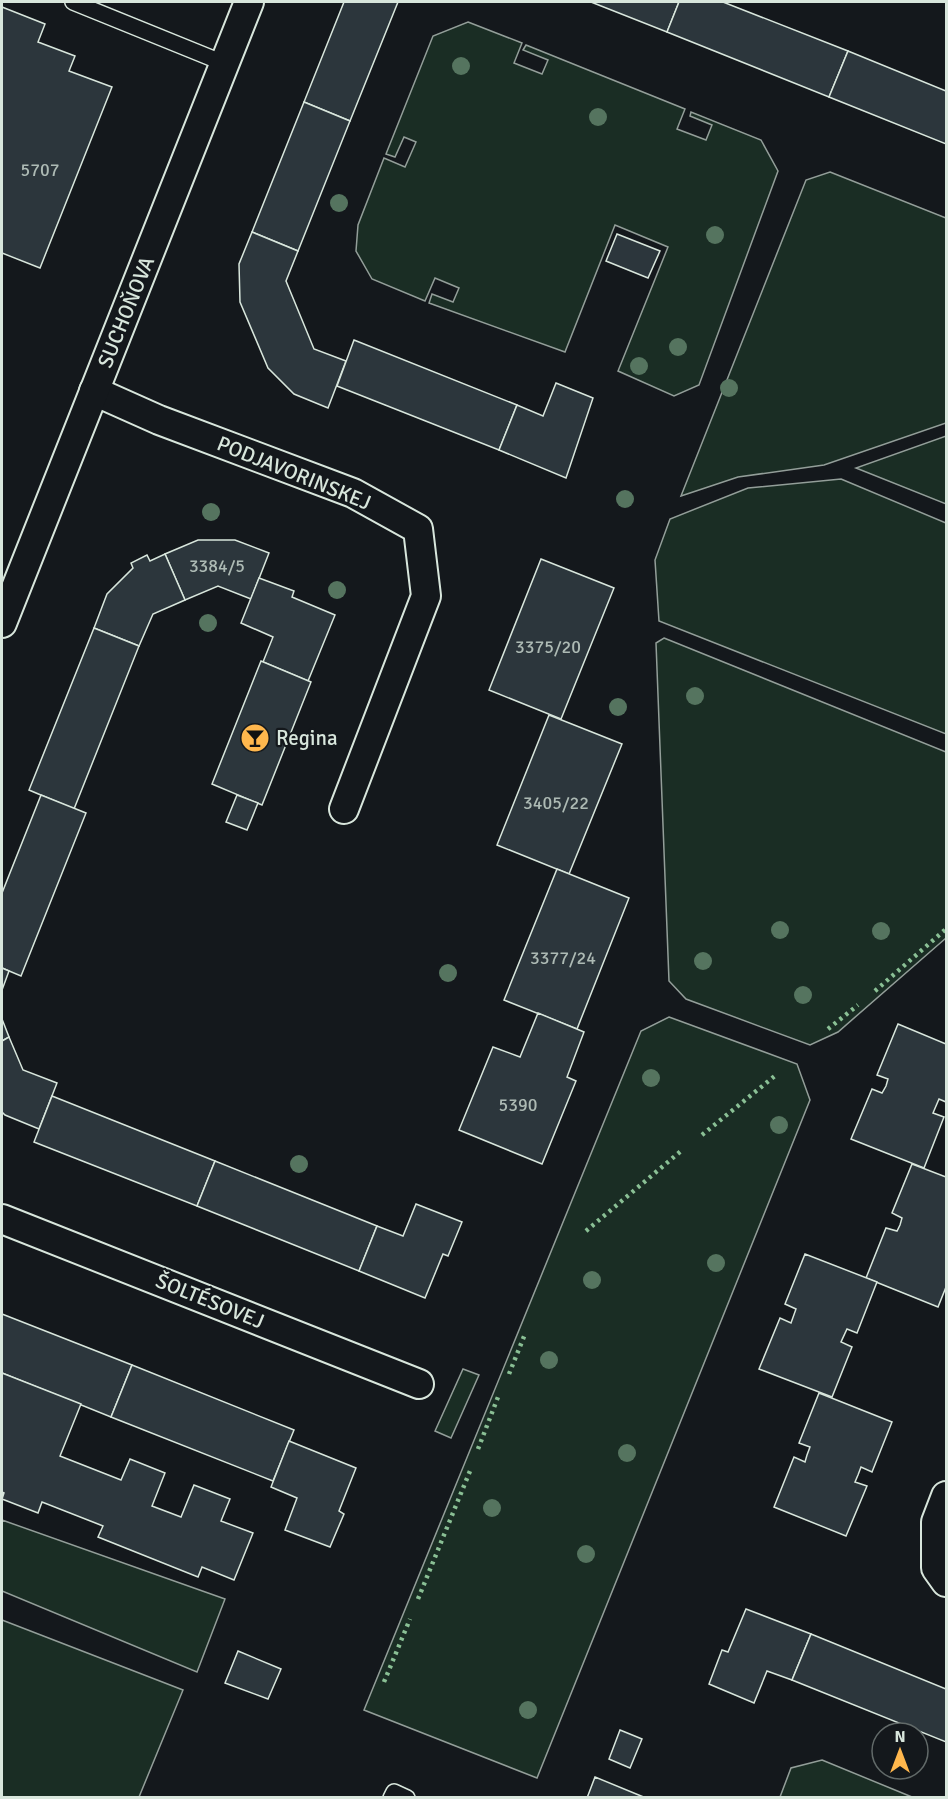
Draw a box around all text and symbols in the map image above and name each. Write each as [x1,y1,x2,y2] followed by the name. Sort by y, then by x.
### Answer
[21,159,59,181] house number: 5707
[92,252,160,372] street label: SUCHOŇOVA
[213,430,375,516] street label: PODJAVORINSKEJ
[189,555,245,577] house number: 3384/5
[515,636,581,658] house number: 3375/20
[239,722,271,754] bar icon: Regina
[276,725,338,751] place label: Regina
[523,792,589,814] house number: 3405/22
[530,947,596,969] house number: 3377/24
[499,1094,537,1116] house number: 5390
[152,1267,268,1335] street label: ŠOLTÉSOVEJ
[870,1721,930,1781] north arrow
[894,1727,906,1747] text: N

